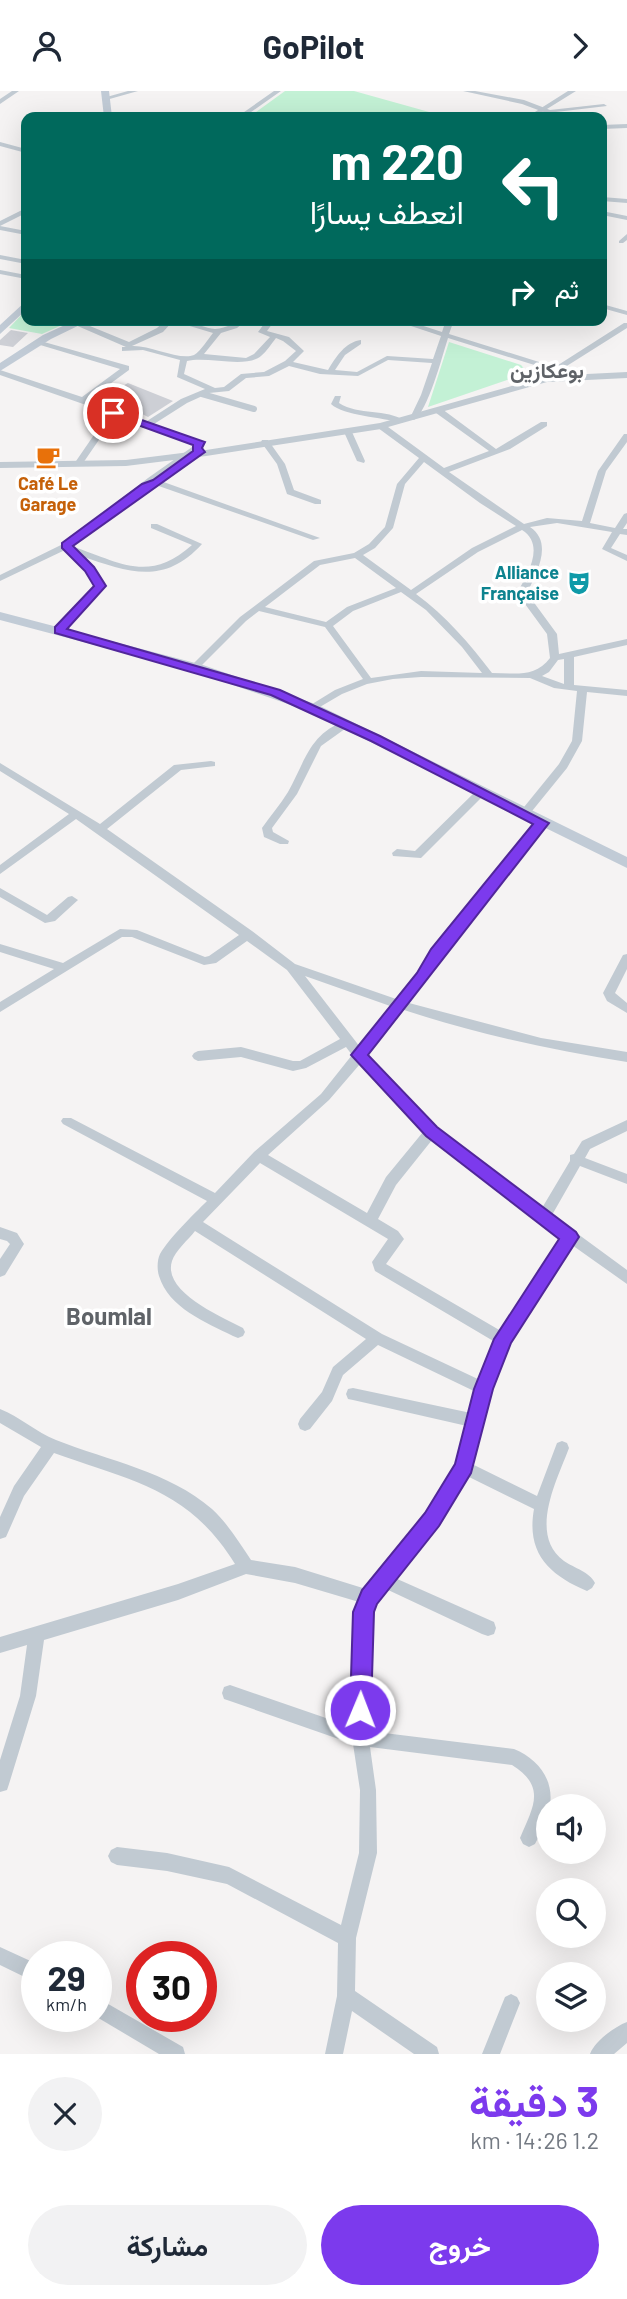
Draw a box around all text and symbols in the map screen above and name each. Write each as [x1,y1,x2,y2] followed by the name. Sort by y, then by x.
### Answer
[28,27,66,65] icon: person
[263,27,365,65] text: GoPilot
[561,27,599,65] icon: forward
[330,131,464,190] text: 220 m
[488,140,579,231] icon: left
[310,192,464,230] text: انعطف يسارًا
[503,273,541,311] icon: right
[555,273,579,304] text: ثم
[510,357,584,384] district label: بوعكازين
[83,383,143,443] pin
[94,394,132,432] icon: arrive
[34,443,62,471] cafe icon: Café Le Garage
[18,472,78,515] place label: Café Le Garage
[481,561,559,604] place label: Alliance Française
[565,569,593,597] theatre icon: Alliance Française
[66,1301,152,1330] district label: Boumlal
[323,1673,397,1747] position arrow
[536,1794,606,2032] map controls
[536,1794,606,1864] button: sound
[536,1878,606,1948] button: search
[126,1941,217,2032] speed limit sign: 30
[47,1956,86,1998] text: 29
[536,1962,606,2032] button: layers
[46,1993,87,2015] text: km/h
[469,2075,599,2125] text: 3 دقيقة
[28,2077,102,2151] button: close
[470,2126,599,2154] text: 1.2 km · 14:26
[28,2205,307,2285] button: مشاركة
[321,2205,599,2285] button: خروج

